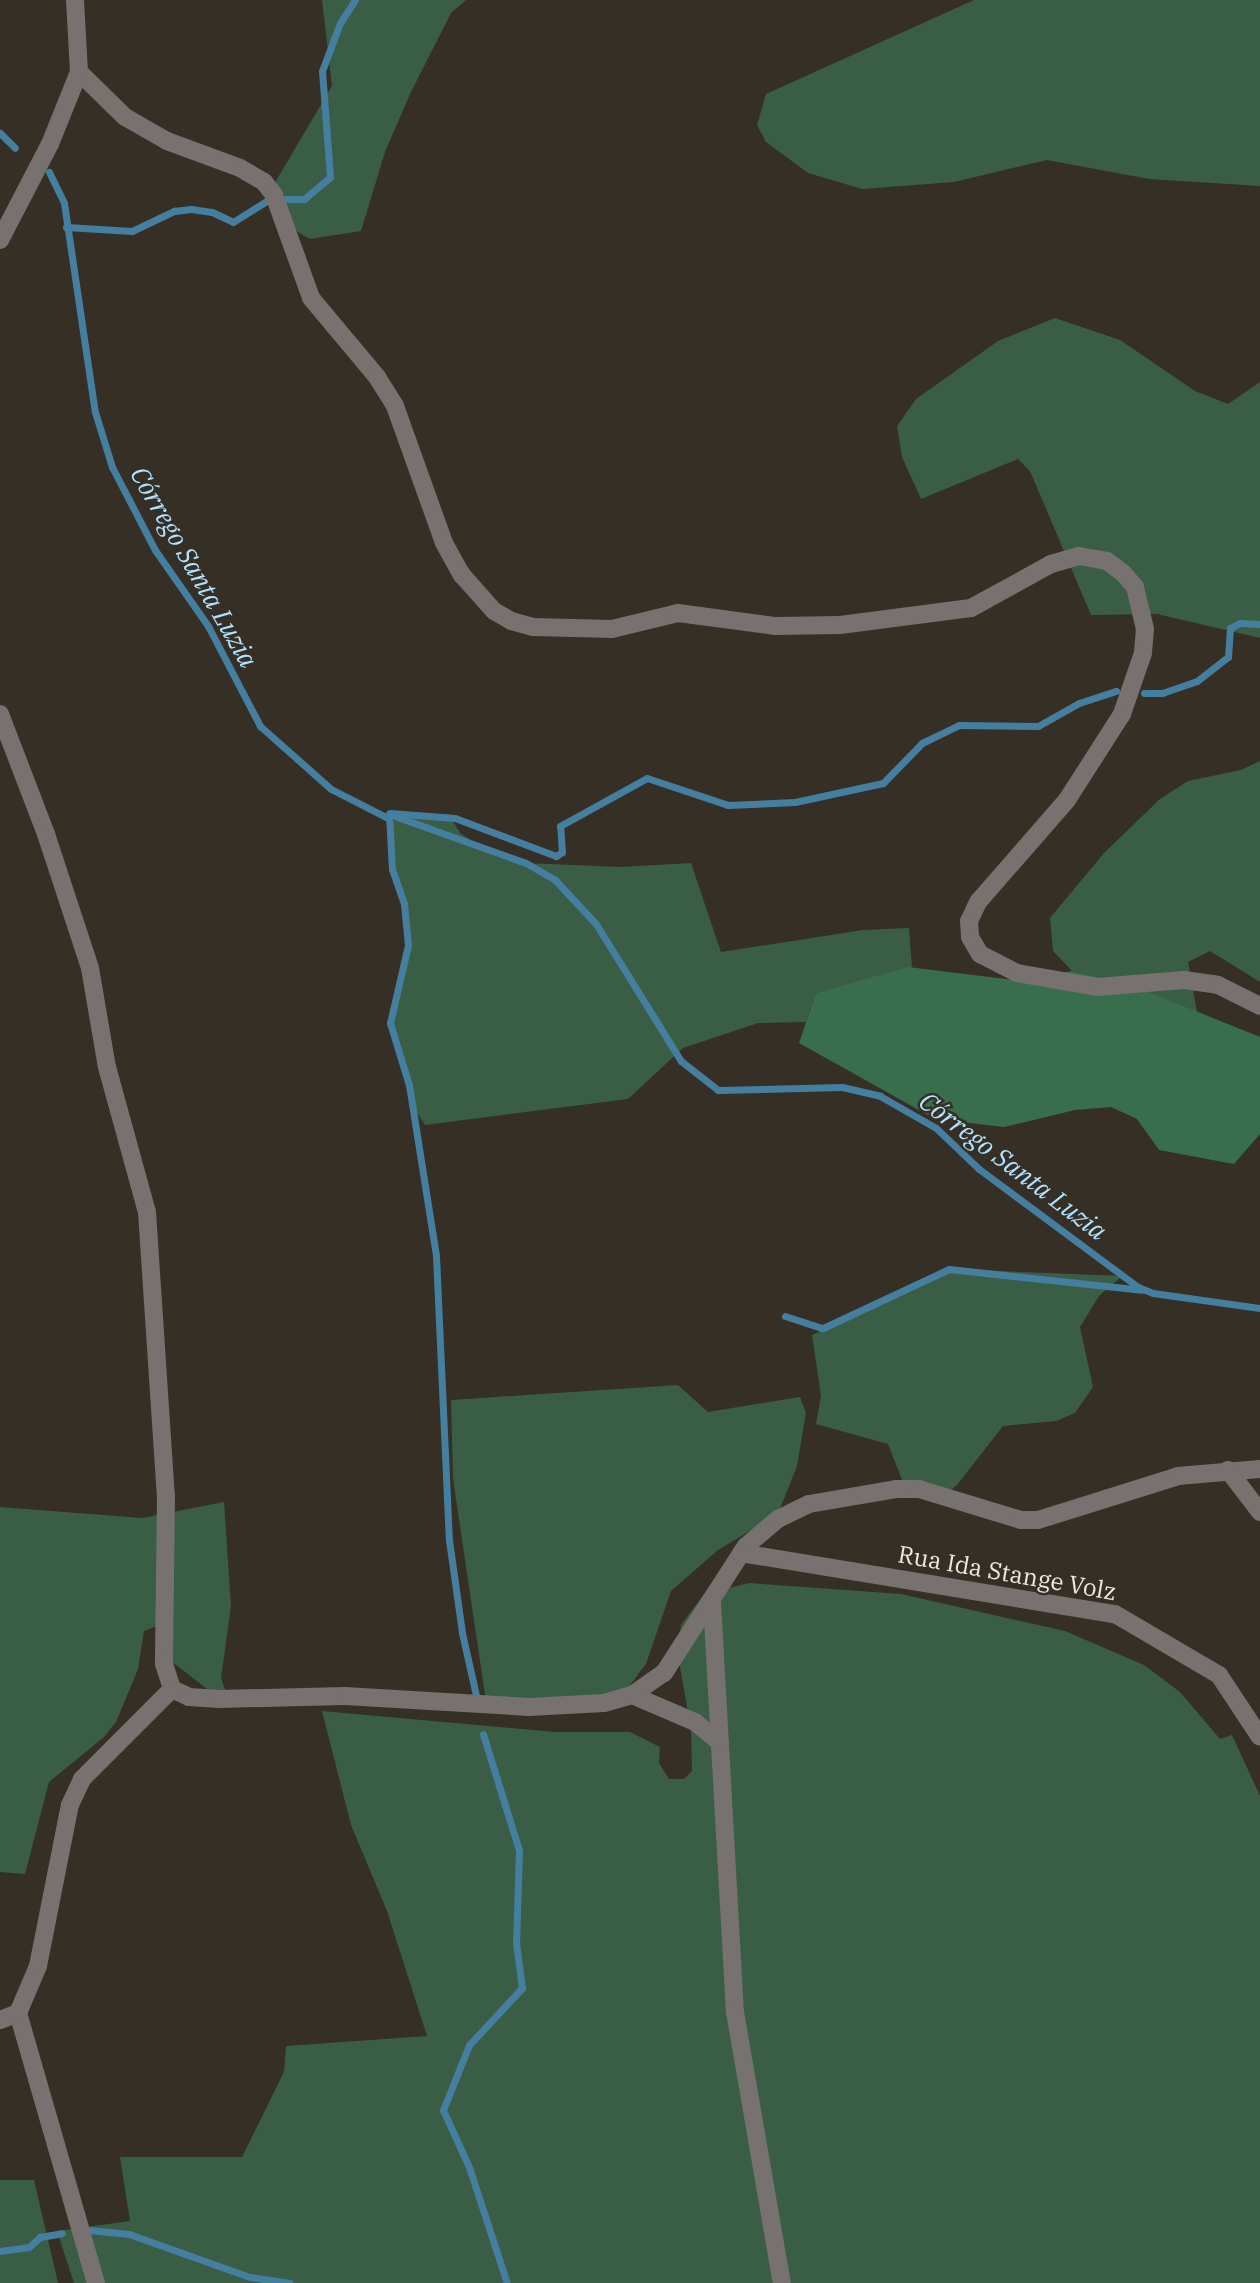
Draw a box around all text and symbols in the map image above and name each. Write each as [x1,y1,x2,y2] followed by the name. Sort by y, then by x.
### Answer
[124,461,264,673] water label: Córrego Santa Luzia
[913,1085,1113,1247] water label: Córrego Santa Luzia
[896,1540,1118,1606] street label: Rua Ida Stange Volz

